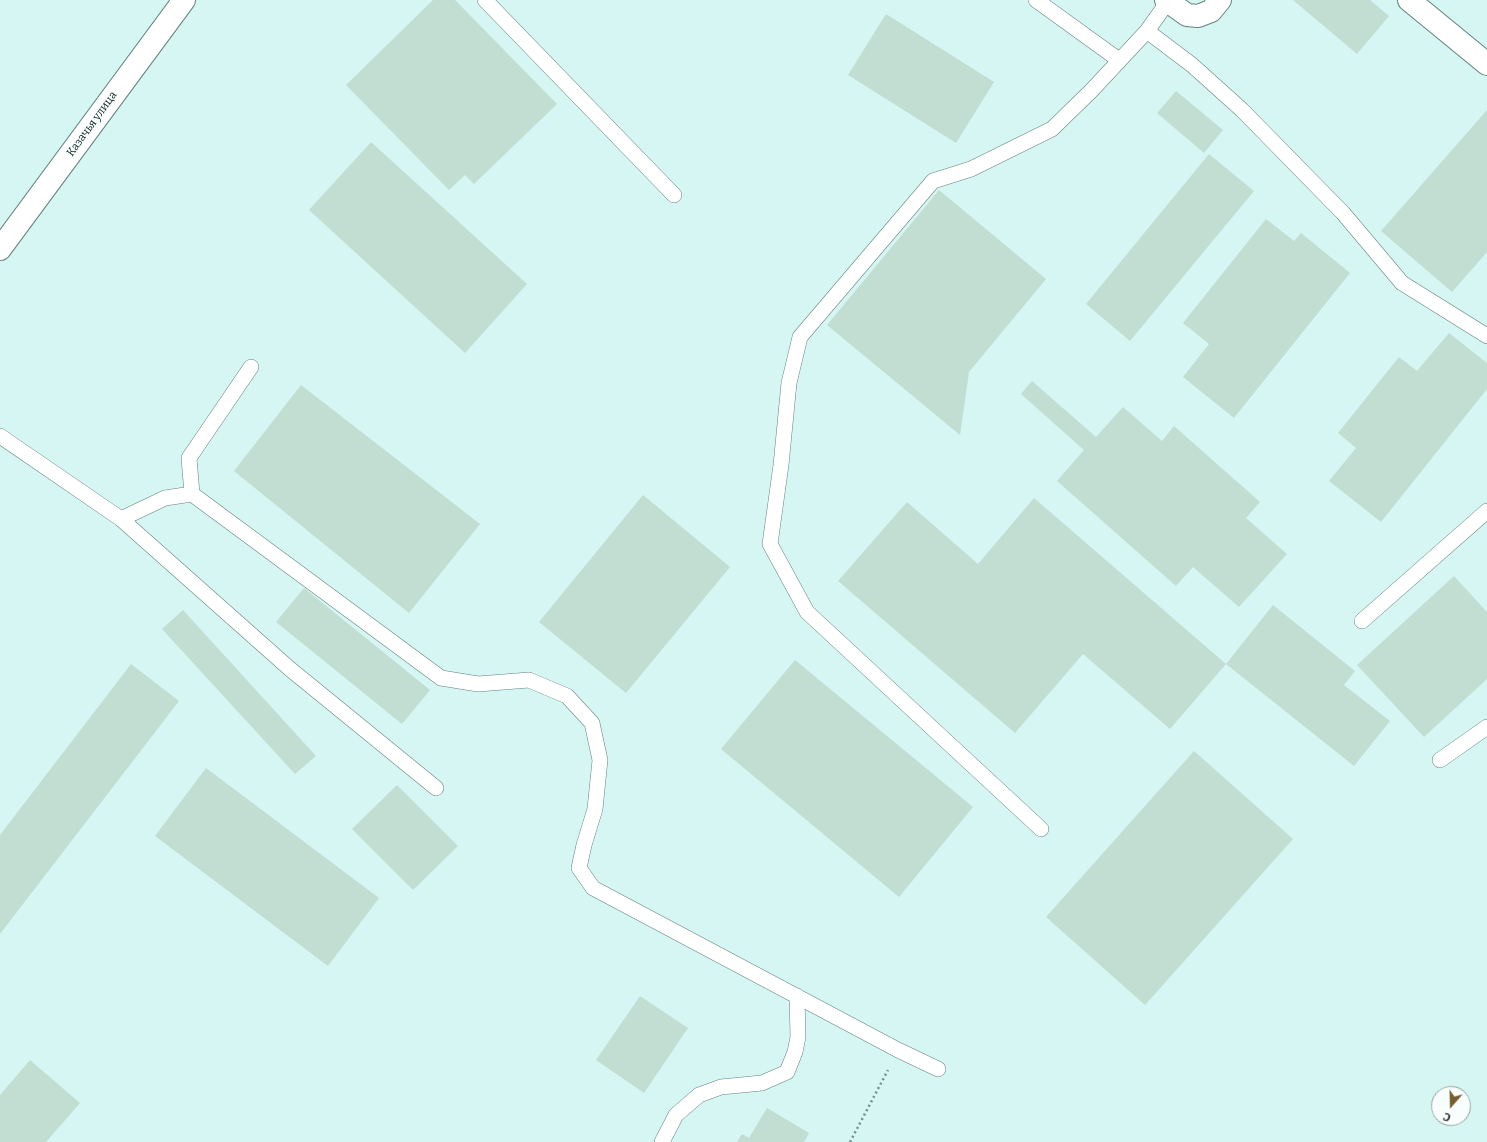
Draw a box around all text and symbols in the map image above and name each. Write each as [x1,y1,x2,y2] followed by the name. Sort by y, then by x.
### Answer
[64,89,120,159] street label: Казачья улица
[1431,1086,1471,1126] north arrow
[1442,1110,1453,1124] text: С

